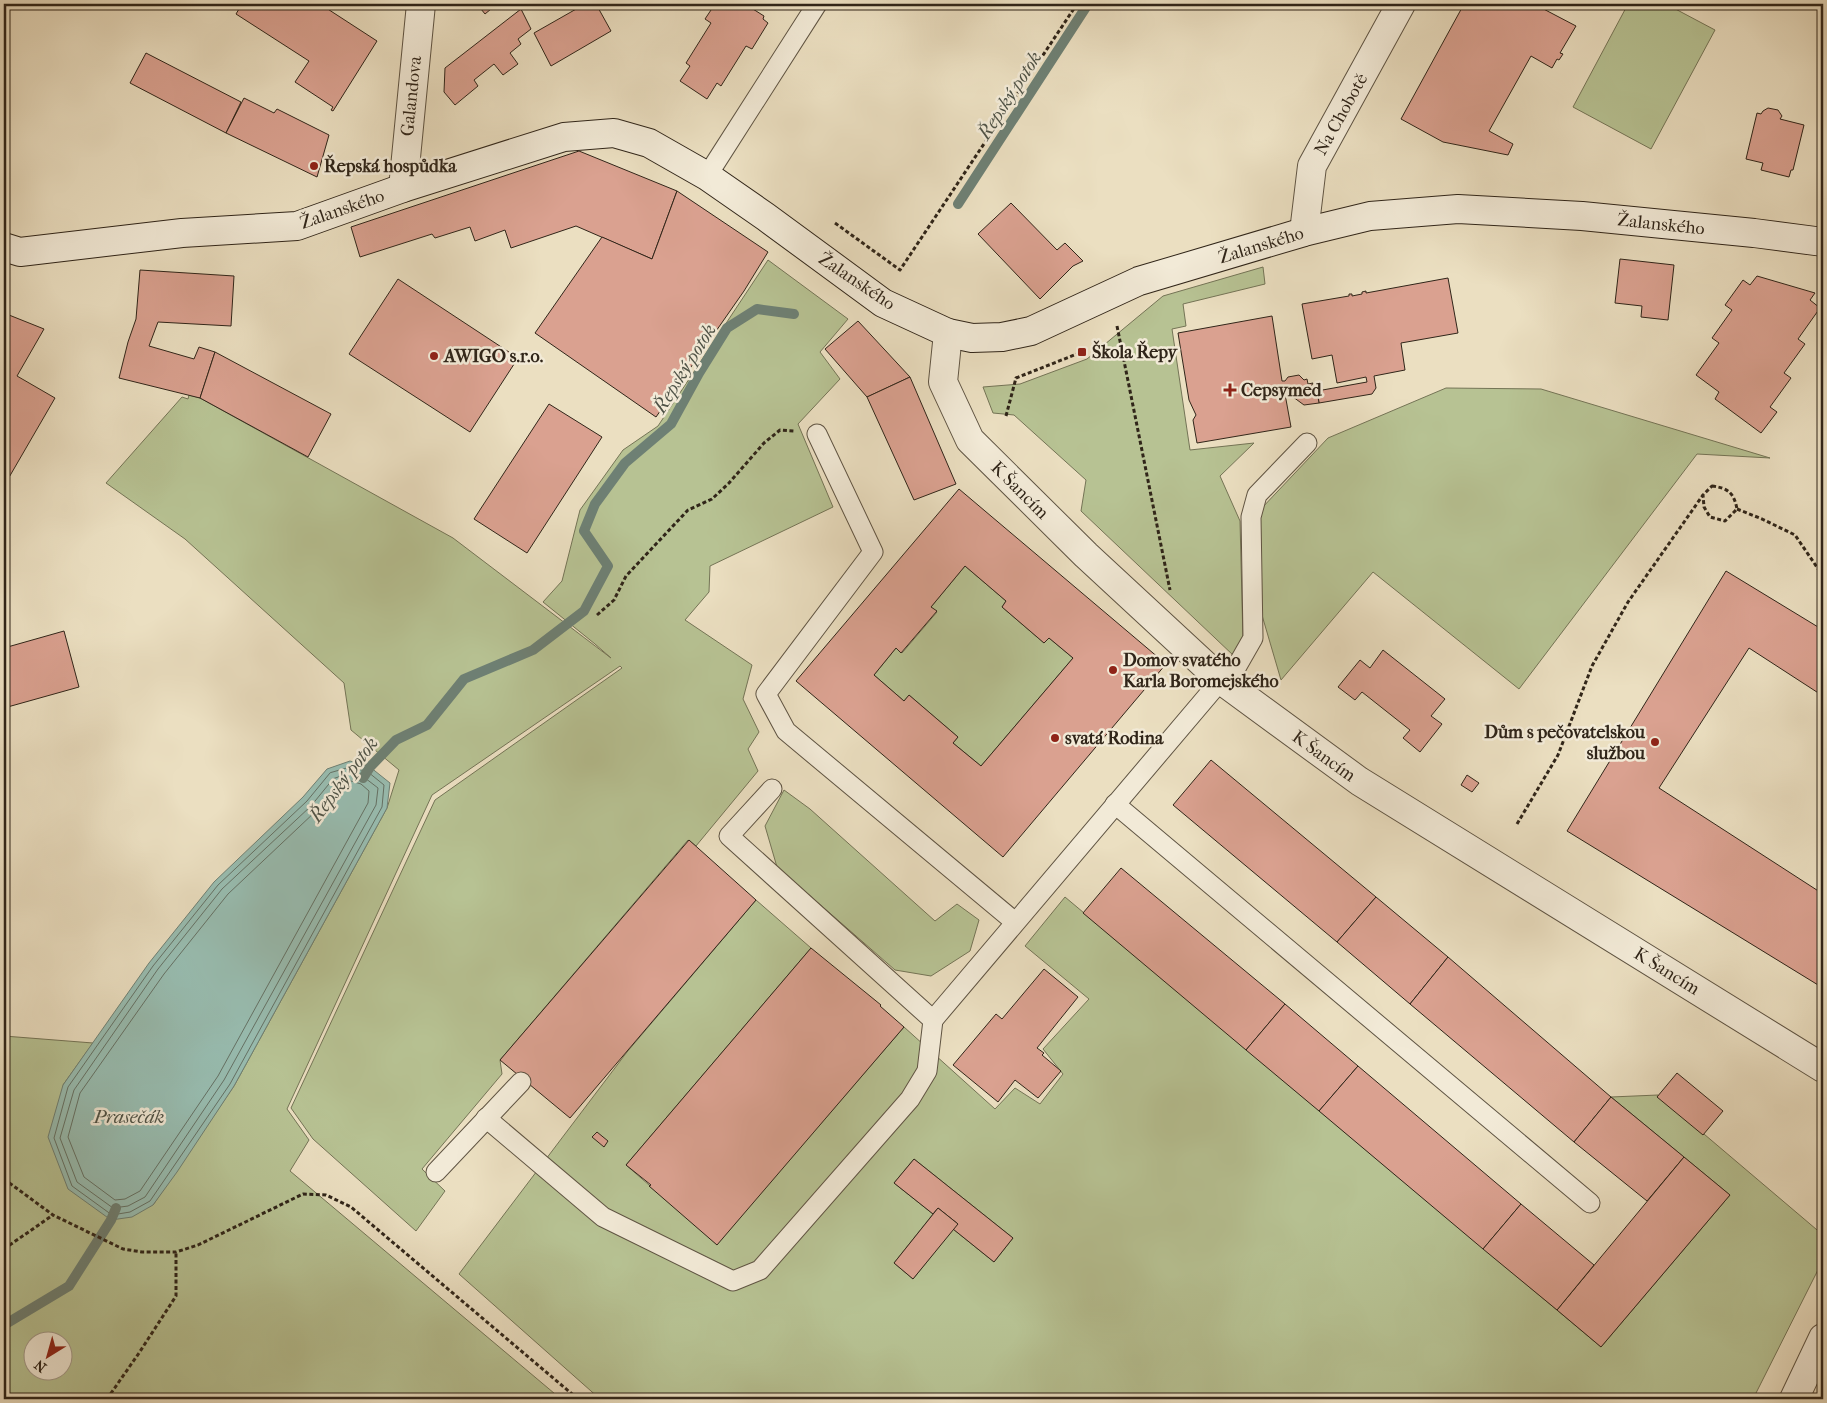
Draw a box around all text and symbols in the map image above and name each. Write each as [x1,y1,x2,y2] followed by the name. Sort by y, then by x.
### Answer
[972,47,1046,145] water label: Řepský potok
[397,54,426,137] street label: Galandova
[1310,70,1373,159] street label: Na Chobotě
[324,154,457,177] place label: Řepská hospůdka
[308,160,320,172] marker: Řepská hospůdka
[297,183,387,234] street label: Žalanského
[1616,207,1706,240] street label: Žalanského
[1215,221,1306,268] street label: Žalanského
[814,246,900,315] street label: Žalanského
[648,320,721,419] water label: Řepský potok
[1092,340,1178,363] place label: Škola Řepy
[443,346,544,367] place label: AWIGO s.r.o.
[1076,346,1088,358] marker: Škola Řepy
[428,350,440,362] marker: AWIGO s.r.o.
[1241,380,1323,401] place label: Cepsymed
[1223,383,1237,397] marker: Cepsymed
[986,456,1054,524] street label: K Šancím
[1123,650,1279,692] place label: Domov svatého Karla Boromejského
[1107,664,1119,676] marker: Domov svatého Karla Boromejského
[1484,722,1646,764] place label: Dům s pečovatelskou službou
[1288,725,1361,786] street label: K Šancím
[1065,728,1164,749] place label: svatá Rodina
[1049,732,1061,744] marker: svatá Rodina
[304,733,383,828] water label: Řepský potok
[1649,736,1661,748] marker: Dům s pečovatelskou službou
[1630,941,1704,1000] street label: K Šancím
[92,1106,165,1128] water label: Prasečák
[22,1330,72,1380] north arrow
[31,1356,50,1376] text: N

